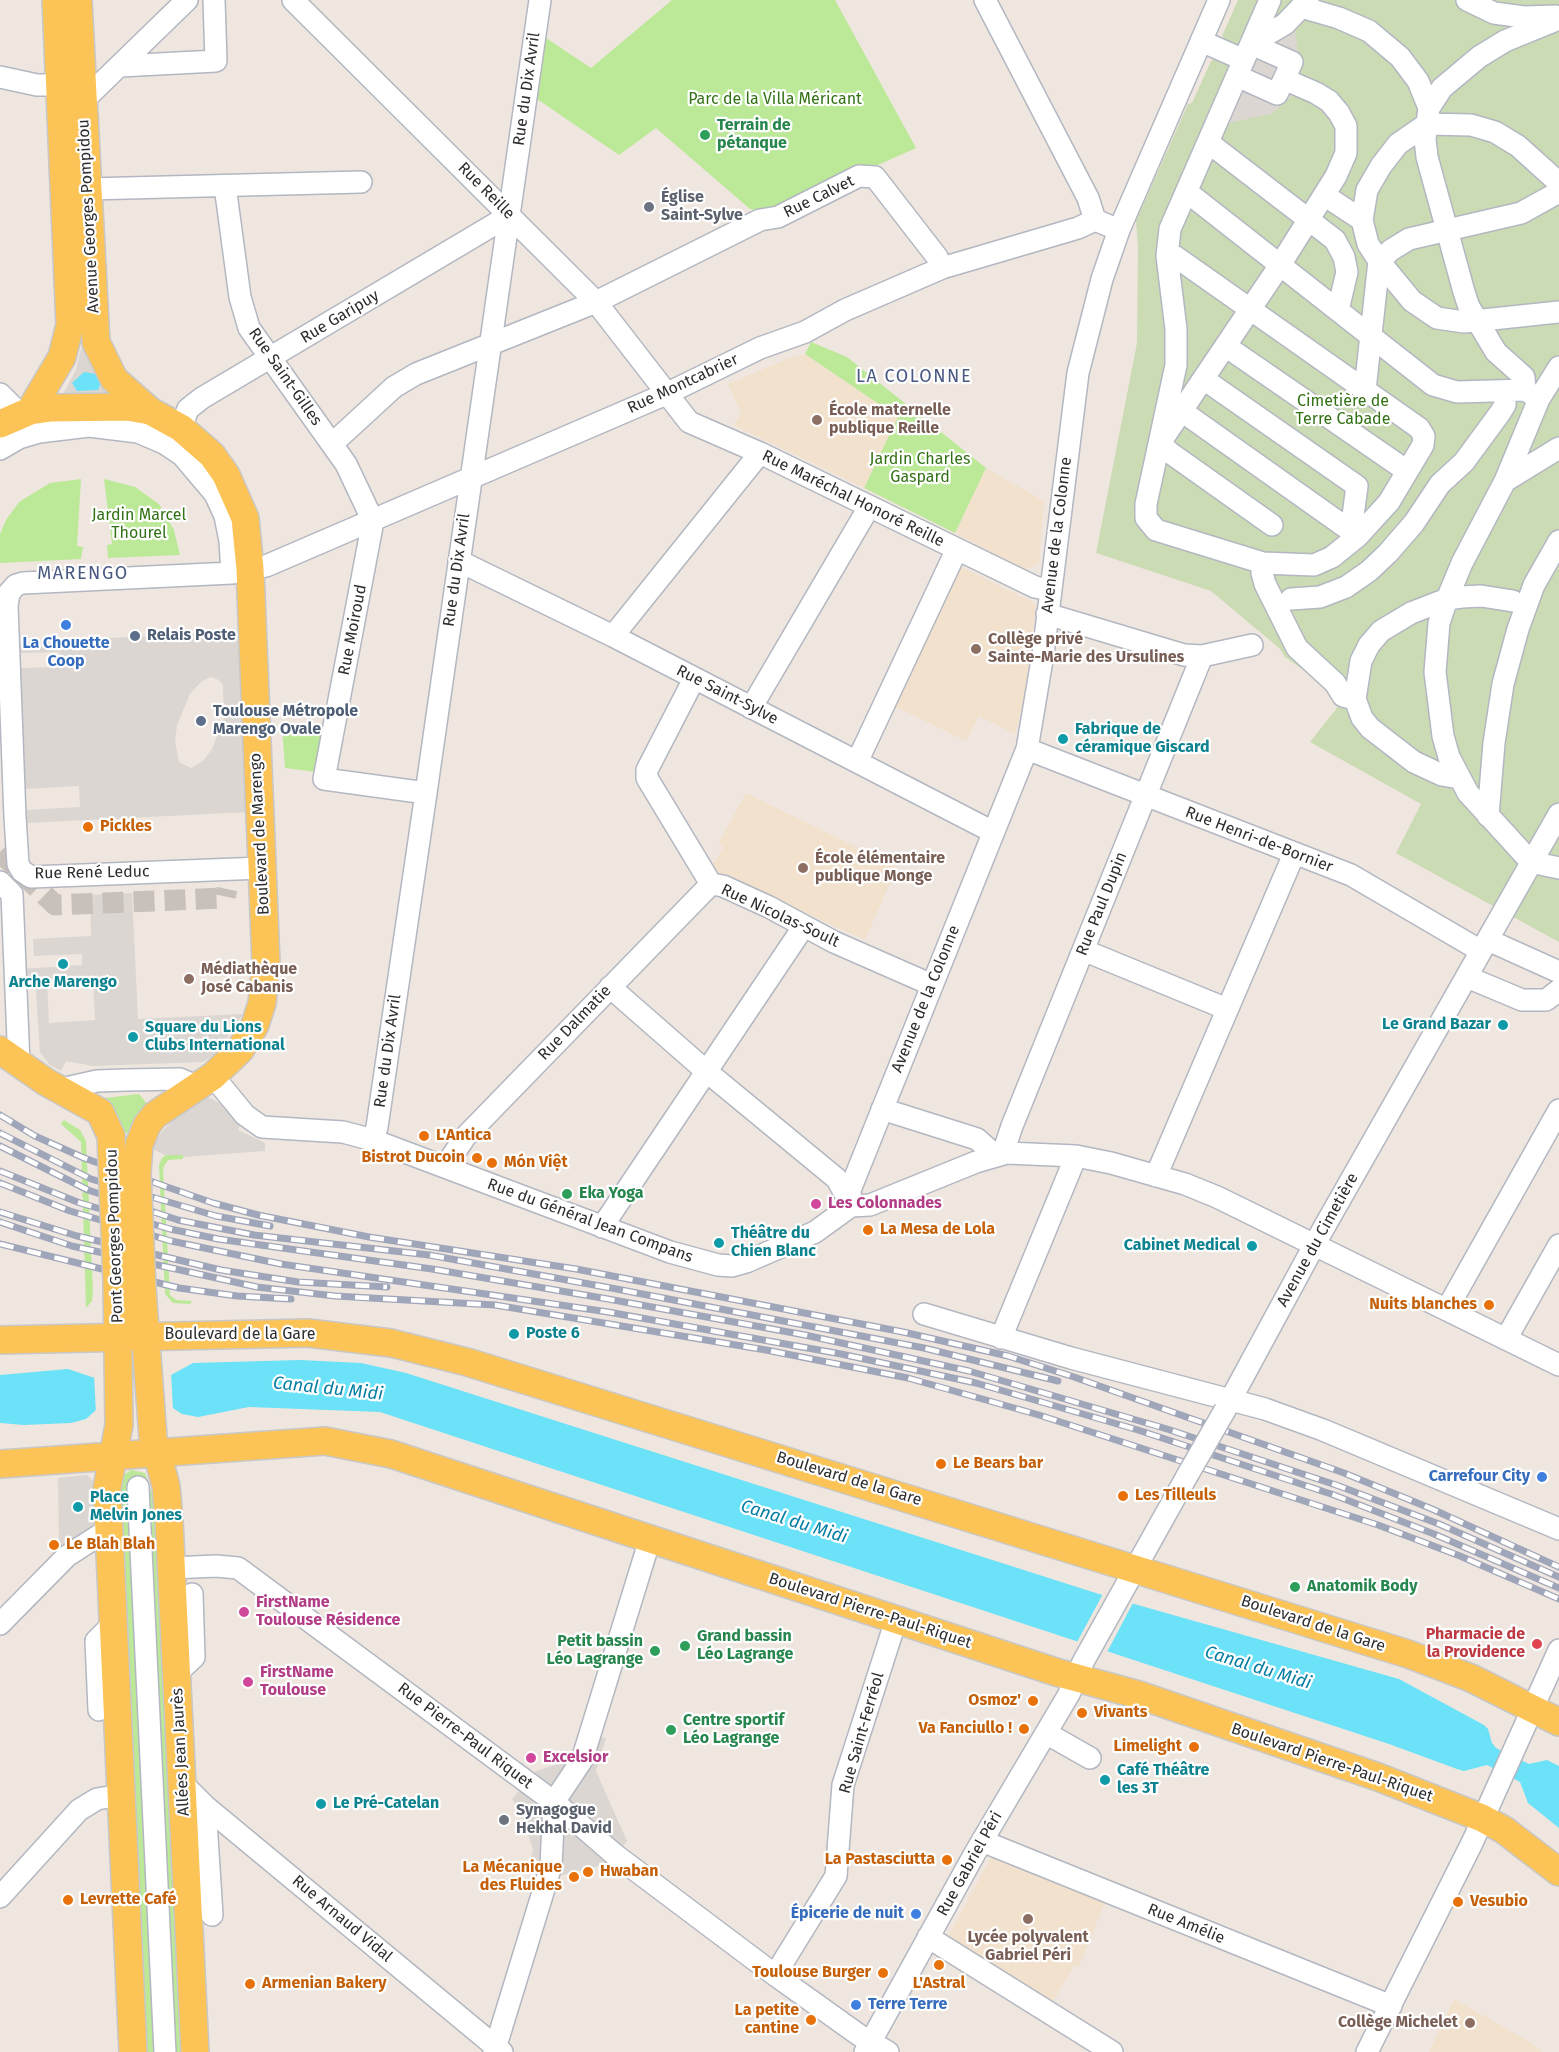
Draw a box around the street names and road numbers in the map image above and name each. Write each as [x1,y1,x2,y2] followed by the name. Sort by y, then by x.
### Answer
[510,31,544,147] street label: Rue du Dix Avril
[74,119,104,313] street label: Avenue Georges Pompidou
[454,159,518,223] street label: Rue Reille
[781,172,857,222] street label: Rue Calvet
[297,286,383,348] street label: Rue Garipuy
[244,324,326,430] street label: Rue Saint-Gilles
[625,350,741,418] street label: Rue Montcabrier
[759,446,947,552] street label: Rue Maréchal Honoré Reille
[1038,456,1076,614] street label: Avenue de la Colonne
[440,512,474,628] street label: Rue du Dix Avril
[335,583,371,677] street label: Rue Moiroud
[673,661,781,729] street label: Rue Saint-Sylve
[246,752,274,916] street label: Boulevard de Marengo
[1182,803,1336,877] street label: Rue Henri-de-Bornier
[1072,849,1132,959] street label: Rue Paul Dupin
[34,862,150,884] street label: Rue René Leduc
[718,880,842,952] street label: Rue Nicolas-Soult
[888,923,964,1075] street label: Avenue de la Colonne
[534,982,616,1064] street label: Rue Dalmatie
[371,993,405,1109] street label: Rue du Dix Avril
[102,1149,128,1323] street label: Pont Georges Pompidou
[1273,1170,1363,1310] street label: Avenue du Cimetière
[485,1175,695,1267] street label: Rue du Général Jean Compans
[165,1325,315,1345] street label: Boulevard de la Gare
[774,1448,924,1510] street label: Boulevard de la Gare
[766,1569,974,1653] street label: Boulevard Pierre-Paul-Riquet
[1238,1592,1388,1656] street label: Boulevard de la Gare
[835,1670,889,1796] street label: Rue Saint-Ferréol
[394,1679,536,1793] street label: Rue Pierre-Paul Riquet
[168,1688,194,1816] street label: Allées Jean Jaurès
[1229,1719,1435,1807] street label: Boulevard Pierre-Paul-Riquet
[933,1808,1007,1920] street label: Rue Gabriel Péri
[288,1872,396,1966] street label: Rue Arnaud Vidal
[1145,1900,1227,1948] street label: Rue Amélie

